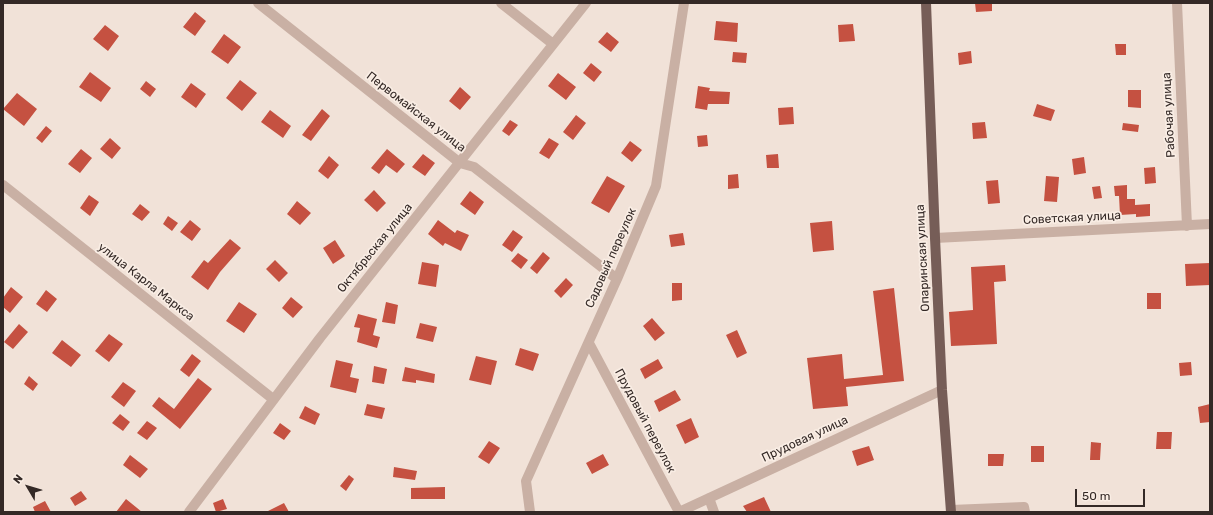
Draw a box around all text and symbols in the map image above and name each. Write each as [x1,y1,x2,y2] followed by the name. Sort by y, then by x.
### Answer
[364,69,468,155] street label: Первомайская улица
[1160,72,1178,158] street label: Рабочая улица
[334,200,416,296] street label: Октябрьская улица
[913,204,933,312] street label: Опаринская улица
[582,206,640,310] street label: Садовый переулок
[1023,208,1121,228] street label: Советская улица
[95,240,197,324] street label: улица Карла Маркса
[612,367,678,475] street label: Прудовый переулок
[760,413,850,465] street label: Прудовая улица
[8,467,48,507] north arrow
[11,472,26,486] text: N
[1077,481,1147,507] scale bar
[1082,489,1110,503] text: 50 m

